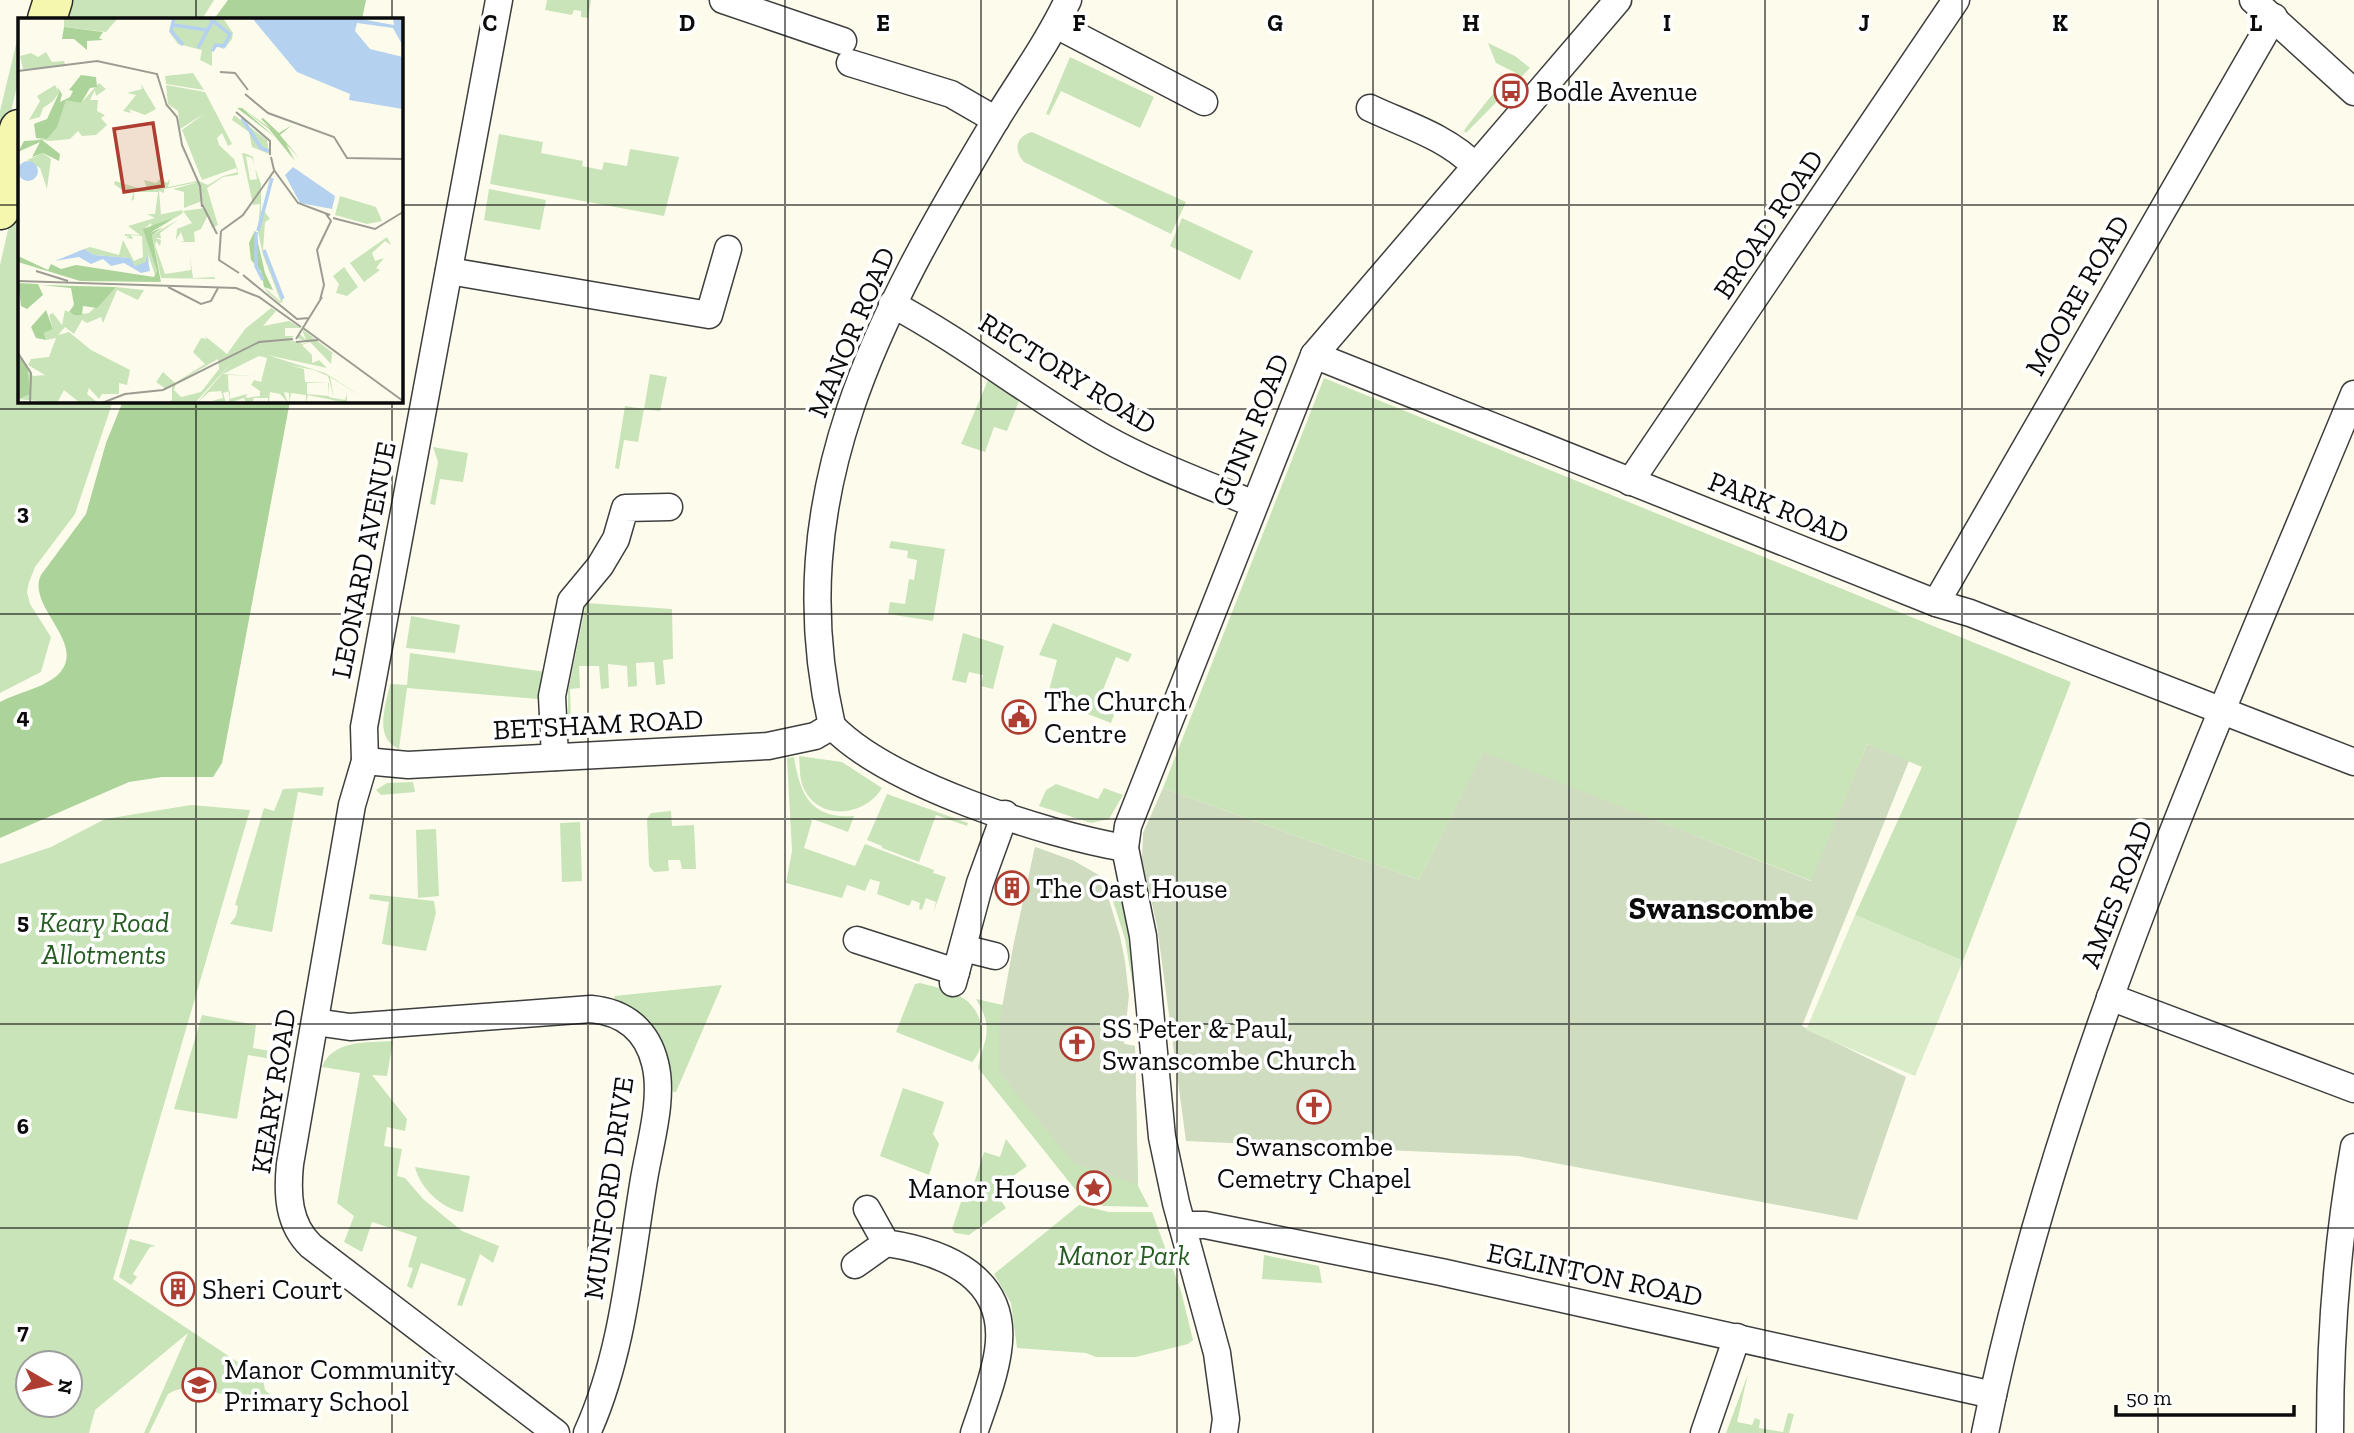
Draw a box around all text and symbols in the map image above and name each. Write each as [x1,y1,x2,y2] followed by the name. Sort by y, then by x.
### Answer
[483,9,497,37] text: C
[679,9,695,37] text: D
[876,9,890,37] text: E
[1072,9,1086,37] text: F
[1267,9,1283,37] text: G
[1462,9,1480,37] text: H
[1663,9,1671,37] text: I
[1858,9,1870,37] text: J
[2052,9,2068,37] text: K
[2250,9,2263,37] text: L
[18,18,402,402] inset map
[1492,72,1530,110] bus stop icon: Bodle Avenue
[1536,75,1697,108] place label: Bodle Avenue
[1707,144,1830,305] street label: BROAD ROAD
[2018,209,2137,381] street label: MOORE ROAD
[801,242,902,422] street label: MANOR ROAD
[973,306,1163,441] street label: RECTORY ROAD
[1205,349,1296,511] street label: GUNN ROAD
[324,439,403,681] street label: LEONARD AVENUE
[1704,464,1854,551] street label: PARK ROAD
[17,498,29,526] text: 3
[1044,685,1187,750] place label: The Church Centre
[1000,698,1038,736] public building icon: The Church Centre
[16,702,30,730] text: 4
[492,703,704,746] street label: BETSHAM ROAD
[2073,816,2160,973] street label: AMES ROAD
[993,869,1031,907] building icon: The Oast House
[1036,872,1227,905] place label: The Oast House
[1629,889,1813,927] district label: Swanscombe
[39,906,169,971] park label: Keary Road Allotments
[17,907,29,935] text: 5
[244,1006,303,1176] street label: KEARY ROAD
[1102,1012,1356,1077] place label: SS Peter & Paul, Swanscombe Church
[1058,1025,1096,1063] church icon: SS Peter & Paul, Swanscombe Church
[577,1074,640,1302] street label: MUNFORD DRIVE
[1295,1088,1333,1126] church icon: Swanscombe Cemetry Chapel
[17,1112,29,1140] text: 6
[1217,1130,1411,1195] place label: Swanscombe Cemetry Chapel
[1075,1169,1113,1207] place icon: Manor House
[908,1172,1070,1205] place label: Manor House
[1484,1236,1706,1313] street label: EGLINTON ROAD
[1058,1239,1190,1272] park label: Manor Park
[159,1270,197,1308] building icon: Sheri Court
[202,1273,343,1306] place label: Sheri Court
[17,1317,29,1345] text: 7
[14,1349,84,1419] north arrow
[224,1353,456,1418] place label: Manor Community Primary School
[180,1366,218,1404] school or university icon: Manor Community Primary School
[2116,1374,2294,1418] scale bar
[53,1378,78,1396] text: N
[2126,1385,2172,1410] text: 50 m

